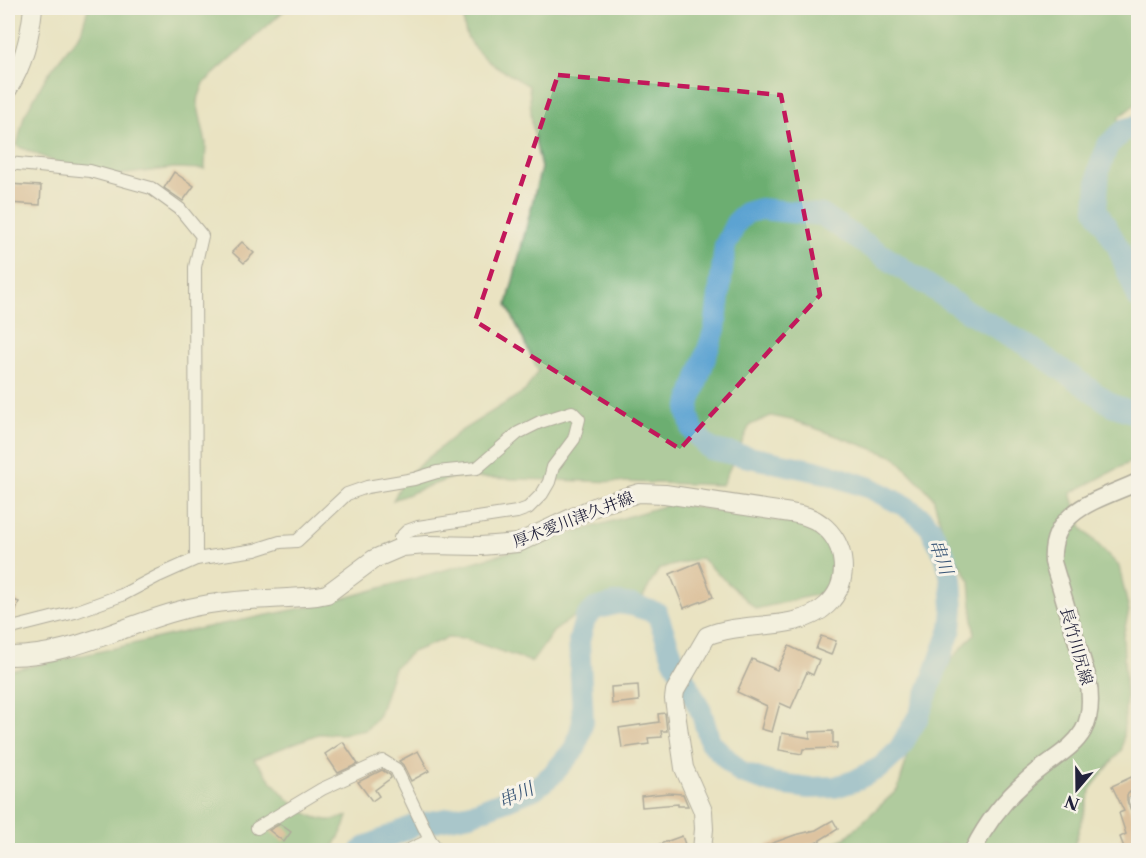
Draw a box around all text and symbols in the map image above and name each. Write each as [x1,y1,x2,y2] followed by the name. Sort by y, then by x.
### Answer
[510,487,636,551] street label: 厚木愛川津久井線
[925,536,958,580] water label: 串川
[1056,605,1098,687] street label: 長竹川尻線
[1047,759,1107,819] north arrow
[495,777,539,812] water label: 串川
[1062,791,1082,815] text: N

